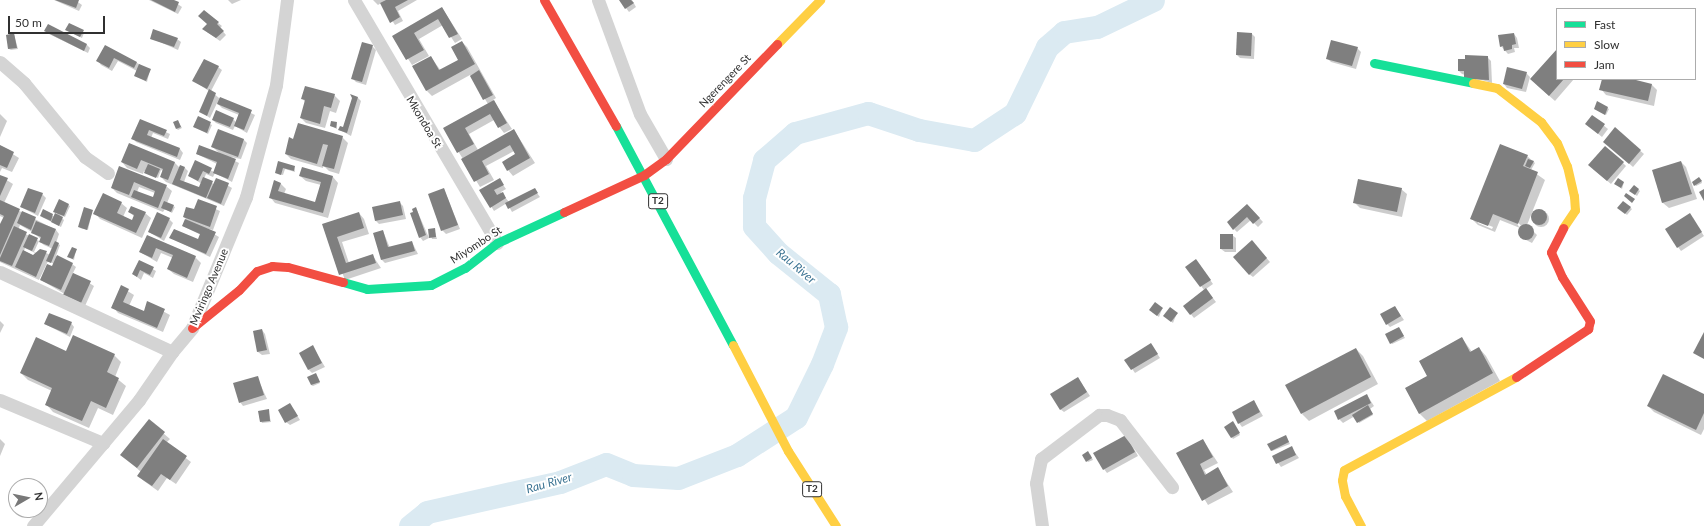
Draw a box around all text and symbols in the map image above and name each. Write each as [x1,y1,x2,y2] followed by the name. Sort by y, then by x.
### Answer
[10,8,107,34] scale bar
[1556,8,1696,80] legend
[15,15,42,30] text: 50 m
[1594,17,1615,32] text: Fast
[1594,37,1619,52] text: Slow
[696,52,754,110] street label: Ngerengere St
[1594,57,1615,72] text: Jam
[403,94,445,150] street label: Mkondoa St
[648,193,668,209] road number: T2
[448,224,504,266] street label: Miyombo St
[773,245,819,287] water label: Rau River
[187,247,231,327] street label: Mviringo Avenue
[524,470,574,496] water label: Rau River
[8,478,48,518] north arrow
[802,481,822,497] road number: T2
[32,491,46,501] text: N

